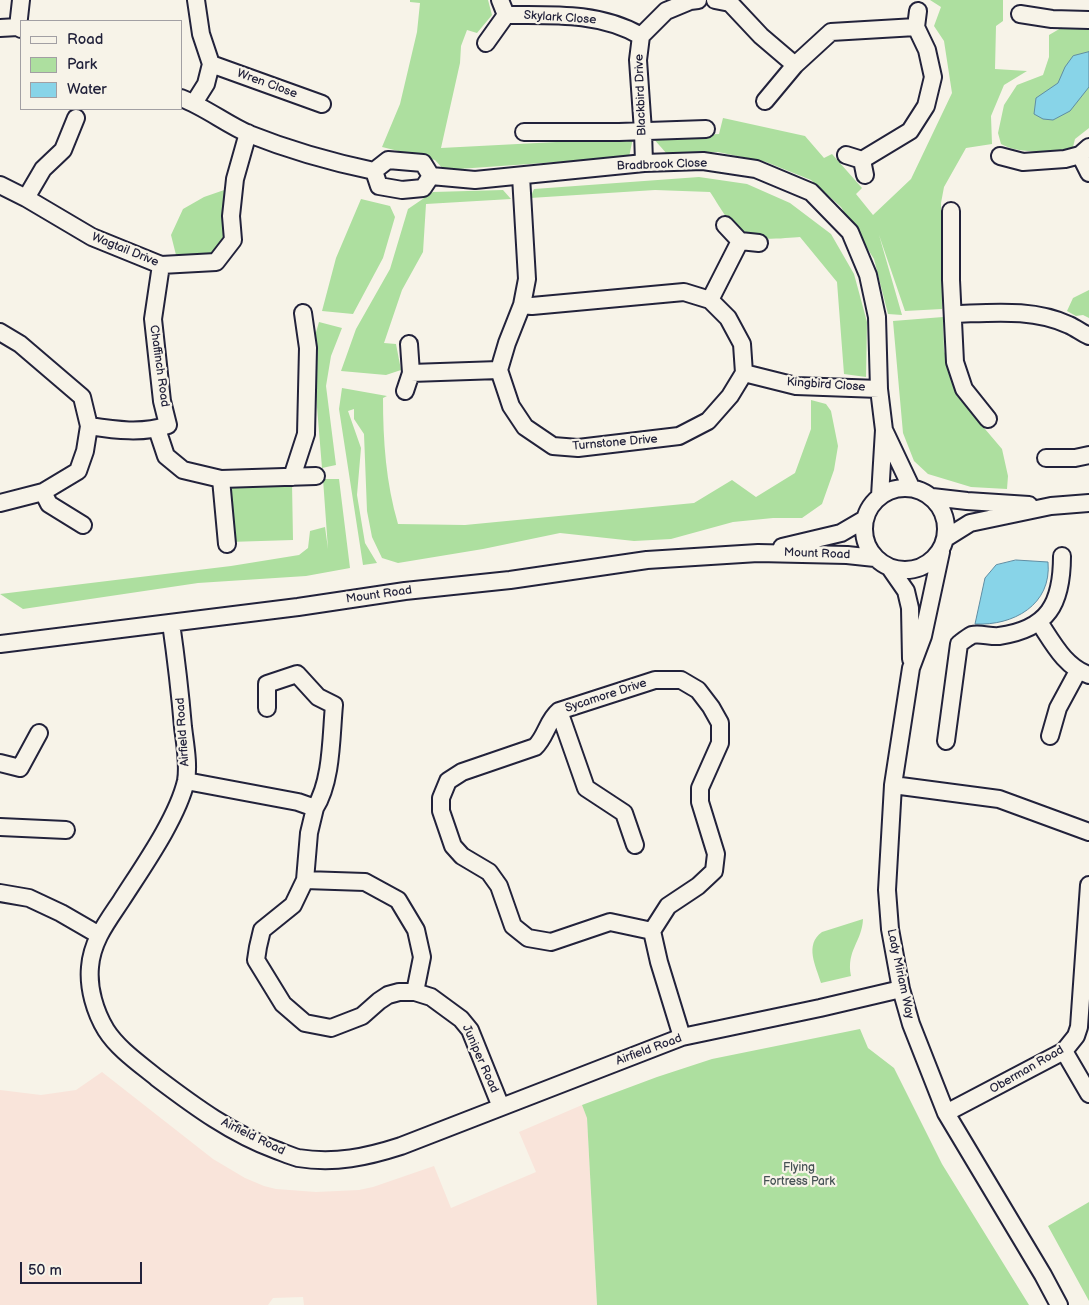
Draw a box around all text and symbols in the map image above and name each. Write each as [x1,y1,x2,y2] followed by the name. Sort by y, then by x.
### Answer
[523,8,597,28] street label: Skylark Close
[20,20,182,110] legend
[67,30,103,49] text: Road
[632,54,650,136] street label: Blackbird Drive
[67,55,97,74] text: Park
[235,66,299,102] street label: Wren Close
[67,80,107,99] text: Water
[616,156,708,174] street label: Bradbrook Close
[89,230,161,270] street label: Wagtail Drive
[146,324,172,408] street label: Chaffinch Road
[786,375,866,395] street label: Kingbird Close
[572,432,658,454] street label: Turnstone Drive
[784,546,850,562] street label: Mount Road
[345,583,413,607] street label: Mount Road
[563,676,649,716] street label: Sycamore Drive
[173,697,193,767] street label: Airfield Road
[883,928,917,1020] street label: Lady Miriam Way
[459,1023,501,1095] street label: Juniper Road
[614,1031,684,1069] street label: Airfield Road
[987,1043,1067,1097] street label: Oberman Road
[219,1115,287,1159] street label: Airfield Road
[763,1161,835,1189] park label: Flying Fortress Park
[22,1252,145,1284] scale bar
[28,1261,62,1280] text: 50 m

